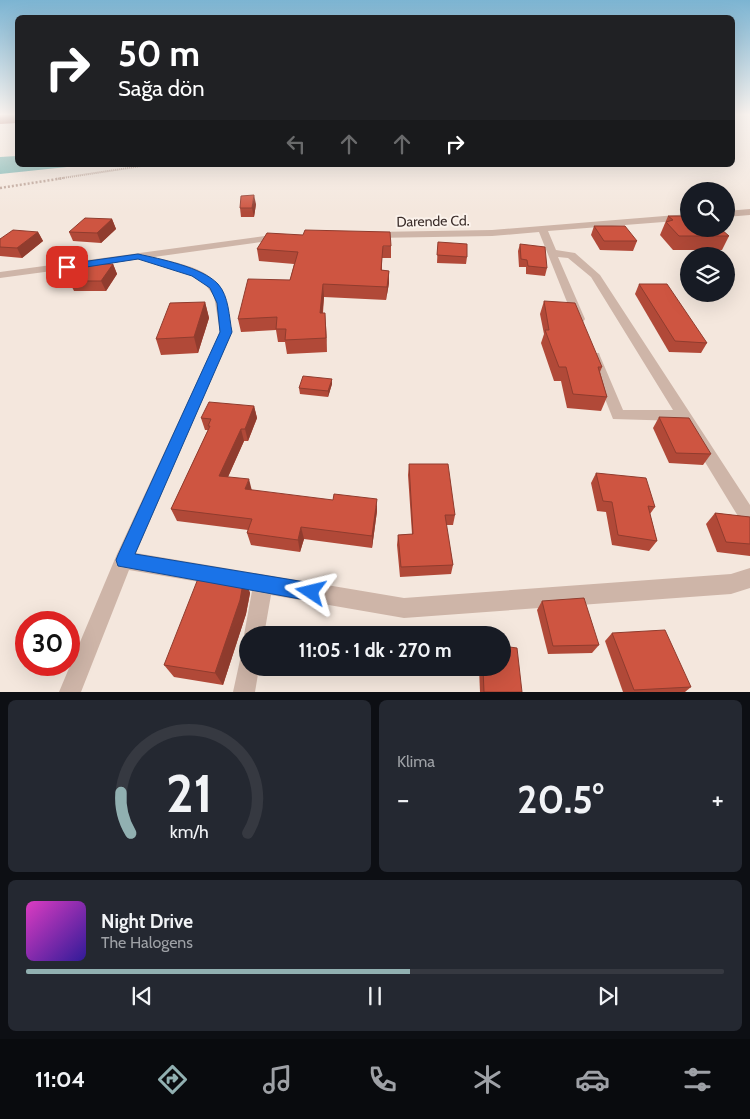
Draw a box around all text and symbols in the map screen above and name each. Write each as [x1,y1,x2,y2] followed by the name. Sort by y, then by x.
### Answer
[118,32,200,75] text: 50 m
[35,35,100,100] icon: right
[118,75,204,102] text: Sağa dön
[282,130,310,158] icon: left
[335,130,363,158] icon: ahead
[388,130,416,158] icon: ahead
[441,130,469,158] icon: right
[680,182,735,302] map controls
[680,182,735,237] button: search
[396,211,470,231] street label: Darende Cd.
[46,246,88,288] pin
[680,247,735,302] button: layers
[53,253,81,281] icon: arrive
[284,565,336,617] position arrow
[15,611,80,676] speed limit sign: 30
[299,639,451,662] text: 11:05 · 1 dk · 270 m
[397,752,435,771] text: Klima
[166,762,213,825] text: 21
[517,776,604,823] text: 20.5°
[397,782,409,816] text: −
[712,782,724,816] text: +
[170,821,209,842] text: km/h
[101,910,193,933] text: Night Drive
[101,933,193,952] text: The Halogens
[128,982,156,1010] icon: previous
[361,982,389,1010] icon: pause
[594,982,622,1010] icon: next
[155,1062,190,1097] icon: directions
[260,1062,295,1097] icon: music
[365,1062,400,1097] icon: phone
[470,1062,505,1097] icon: climate
[575,1062,610,1097] icon: car
[680,1062,715,1097] icon: filters
[35,1066,85,1093] text: 11:04

